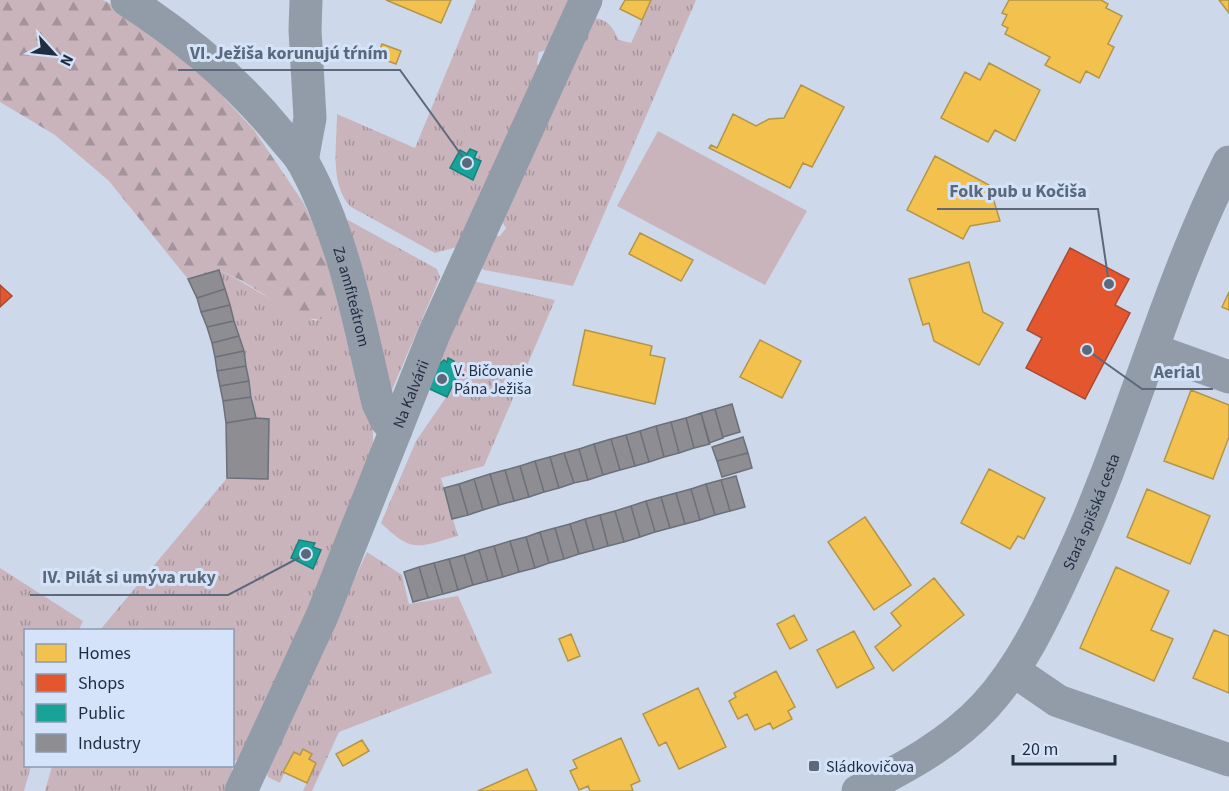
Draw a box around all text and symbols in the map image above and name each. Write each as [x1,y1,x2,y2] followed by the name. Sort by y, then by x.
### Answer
[24,24,84,84] north arrow
[178,34,400,70] callout: VI. Ježiša korunujú tŕním
[189,41,388,66] text: VI. Ježiša korunujú tŕním
[54,51,79,70] text: N
[937,173,1098,209] callout: Folk pub u Kočiša
[949,179,1087,204] text: Folk pub u Kočiša
[327,244,375,349] street label: Za amfiteátrom
[1142,353,1213,389] callout: Aerial
[388,357,435,431] street label: Na Kalvárii
[454,360,533,400] place label: V. Bičovanie Pána Ježiša
[1153,360,1200,385] text: Aerial
[435,372,449,386] marker: V. Bičovanie Pána Ježiša
[1057,451,1125,574] street label: Stará spišská cesta
[30,559,228,595] callout: IV. Pilát si umýva ruky
[42,565,217,590] text: IV. Pilát si umýva ruky
[24,629,234,767] legend
[78,641,131,666] text: Homes
[78,671,125,696] text: Shops
[78,701,125,726] text: Public
[1013,728,1115,766] scale bar
[78,731,141,756] text: Industry
[1022,737,1058,762] text: 20 m
[826,756,914,778] place label: Sládkovičova
[807,759,821,773] marker: Sládkovičova

